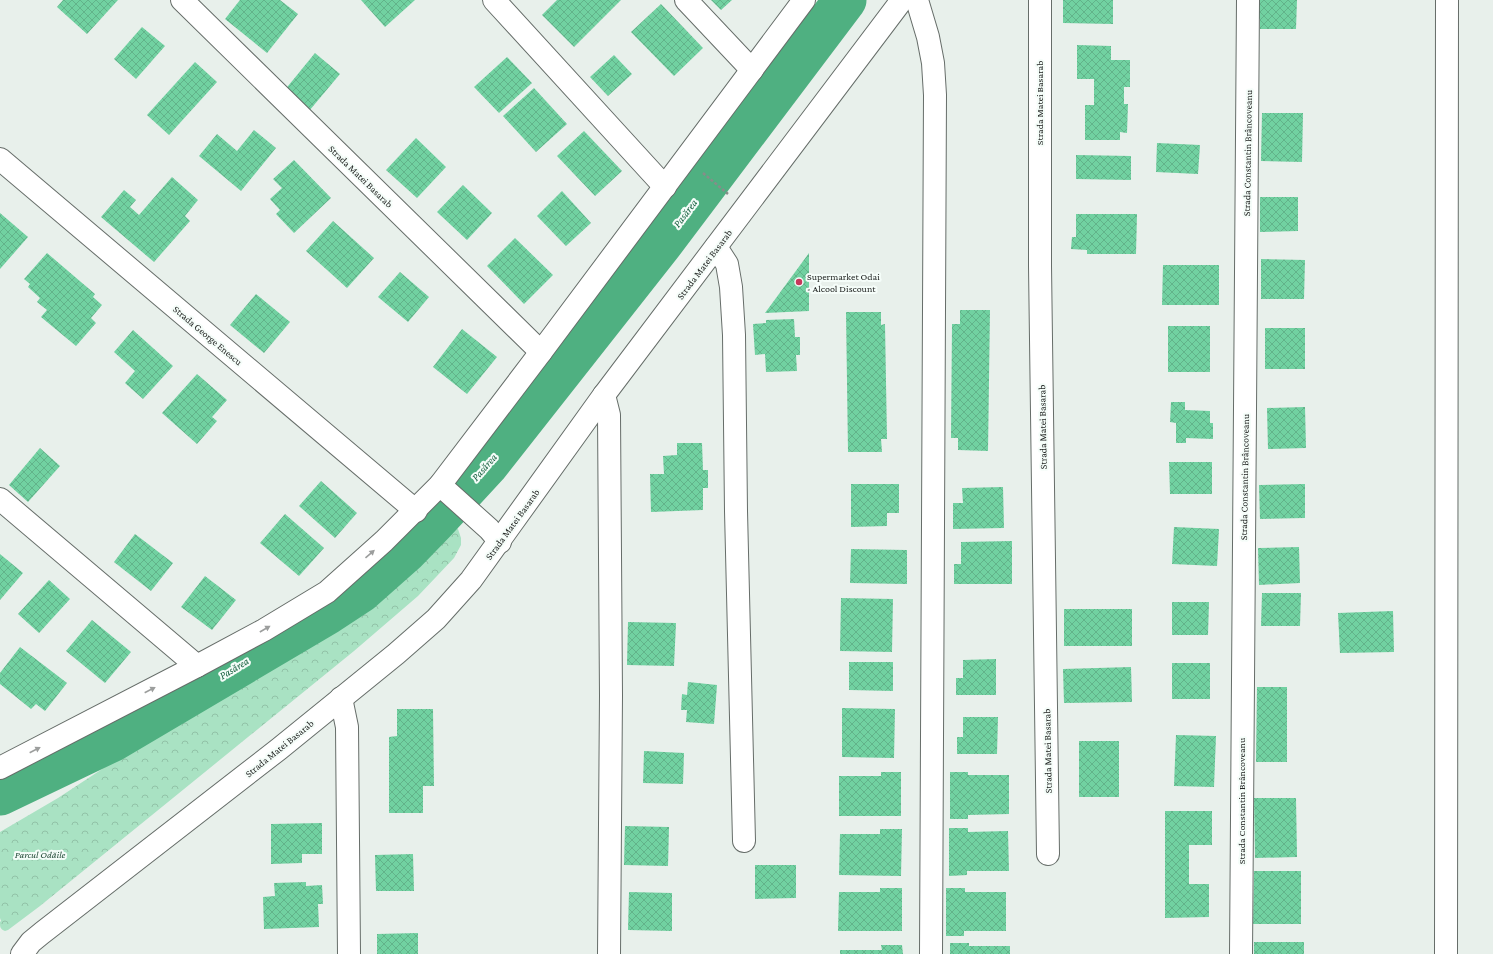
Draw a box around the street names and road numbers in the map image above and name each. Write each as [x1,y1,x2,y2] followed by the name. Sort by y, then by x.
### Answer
[1034,61,1045,145] street label: Strada Matei Basarab
[1241,89,1254,216] street label: Strada Constantin Brâncoveanu
[326,143,395,210] street label: Strada Matei Basarab
[675,227,734,301] street label: Strada Matei Basarab
[171,303,245,368] street label: Strada George Enescu
[1036,385,1049,469] street label: Strada Matei Basarab
[1238,413,1251,540] street label: Strada Constantin Brâncoveanu
[483,487,542,562] street label: Strada Matei Basarab
[1041,709,1054,793] street label: Strada Matei Basarab
[243,717,316,779] street label: Strada Matei Basarab
[1236,737,1247,864] street label: Strada Constantin Brâncoveanu

